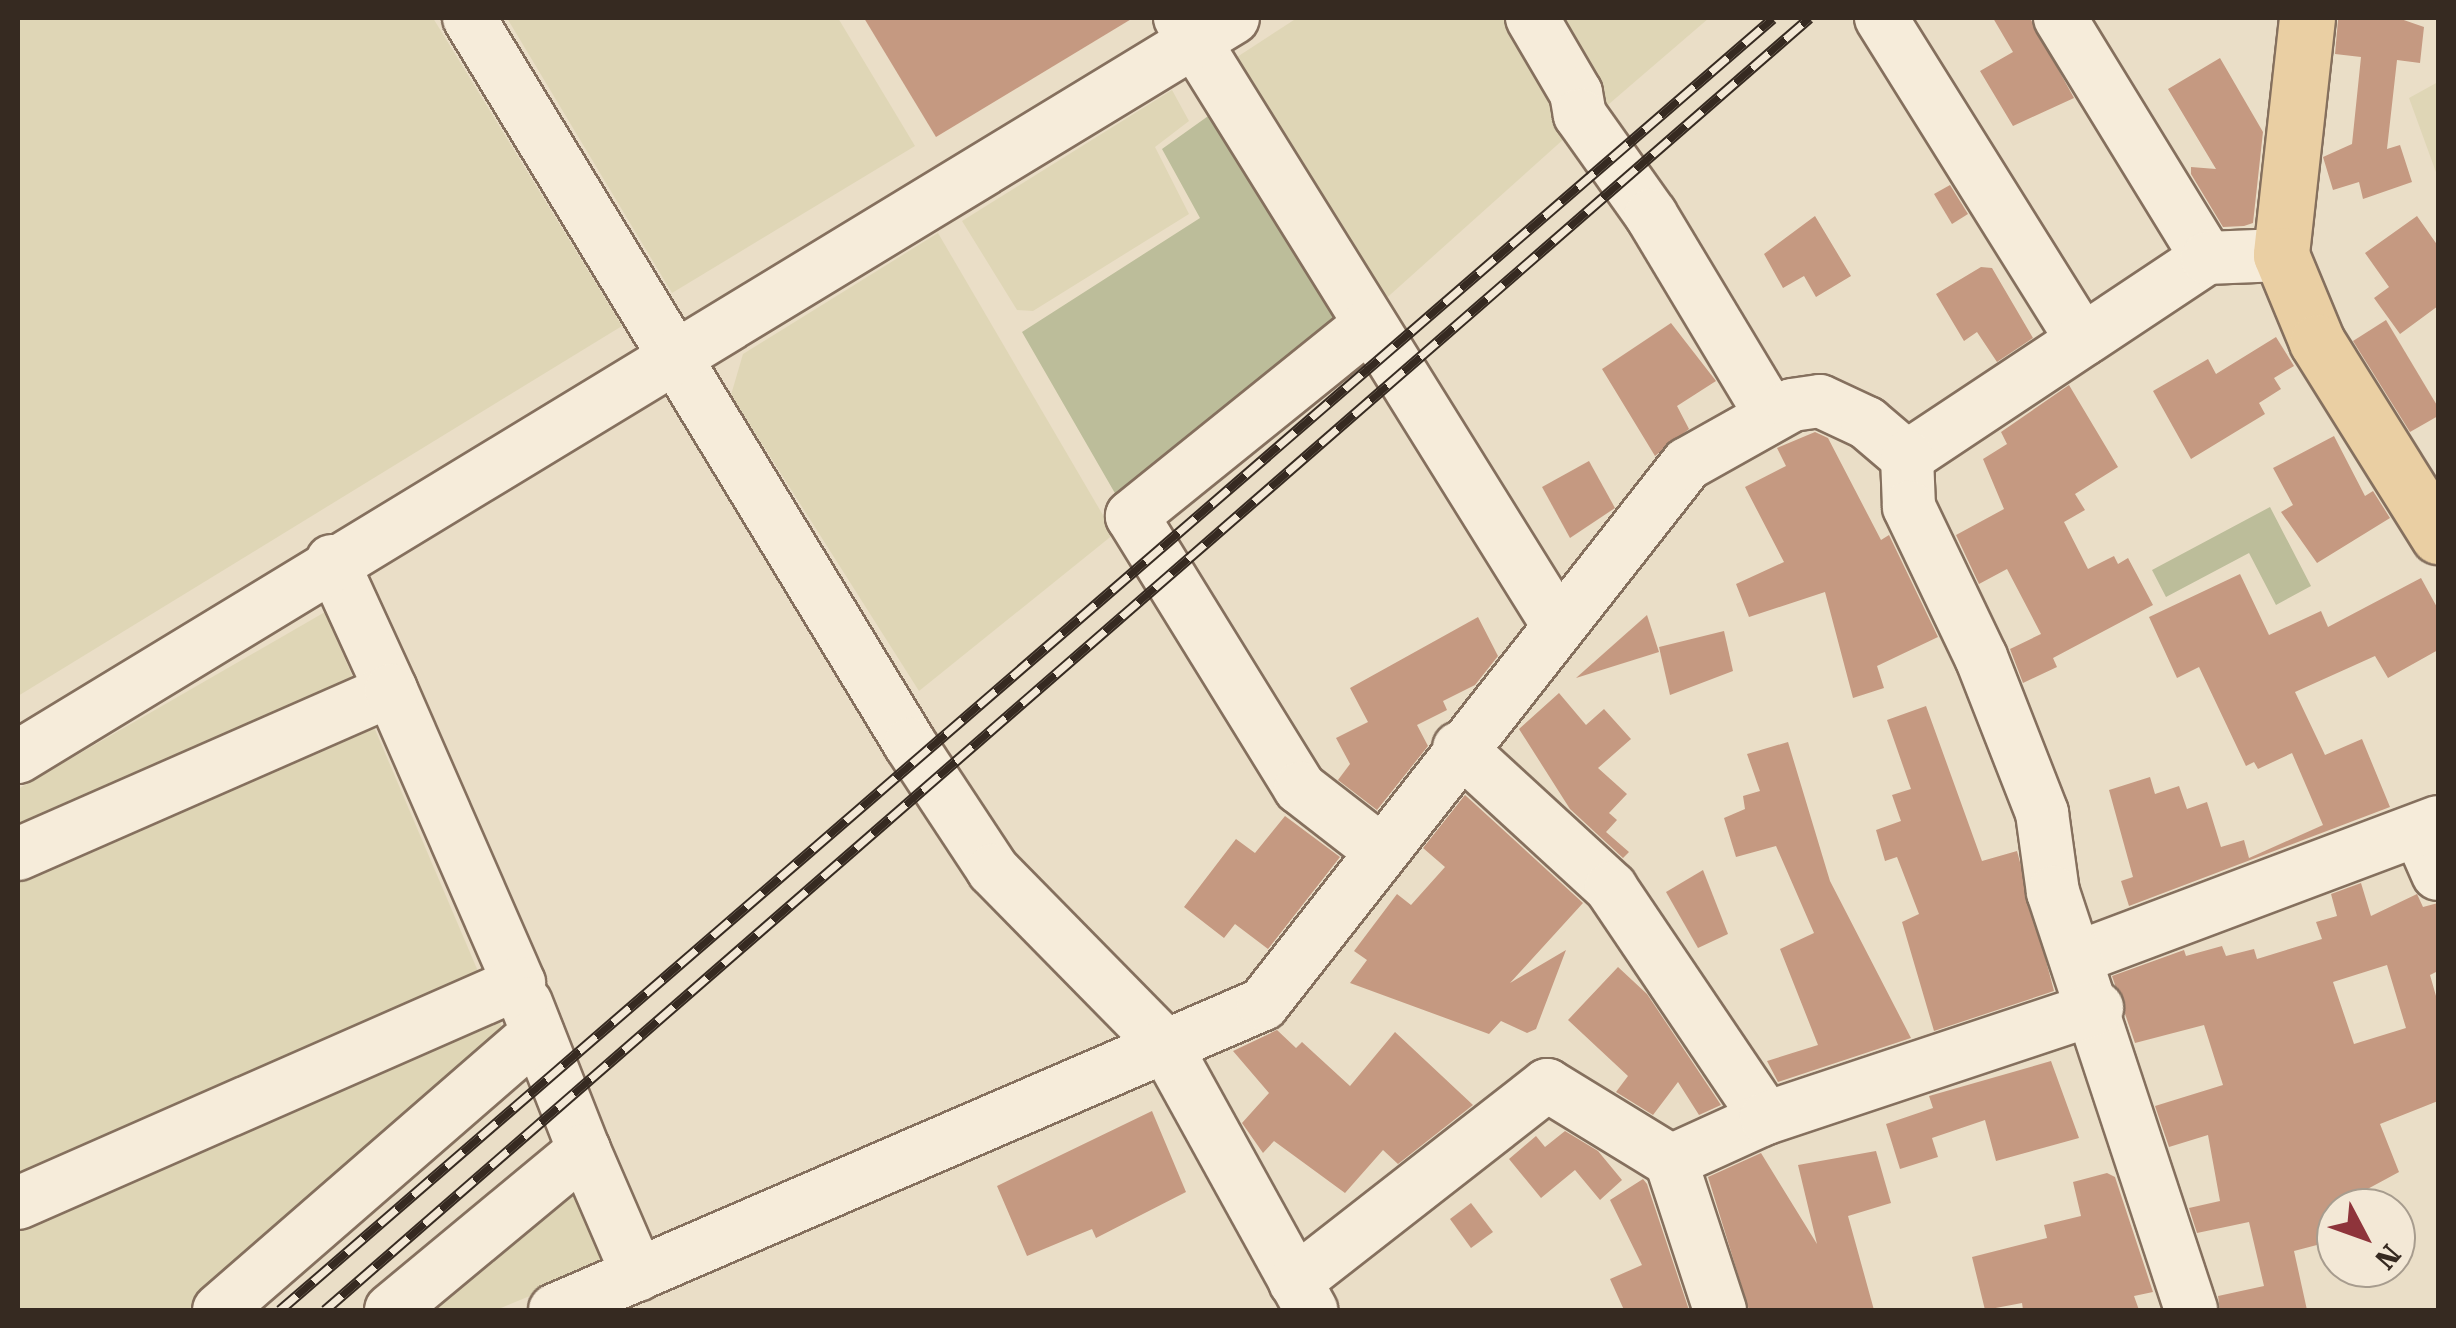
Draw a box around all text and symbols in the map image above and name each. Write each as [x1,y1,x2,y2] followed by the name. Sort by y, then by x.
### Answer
[2316,1188,2416,1288] north arrow
[2368,1238,2407,1276] text: N

